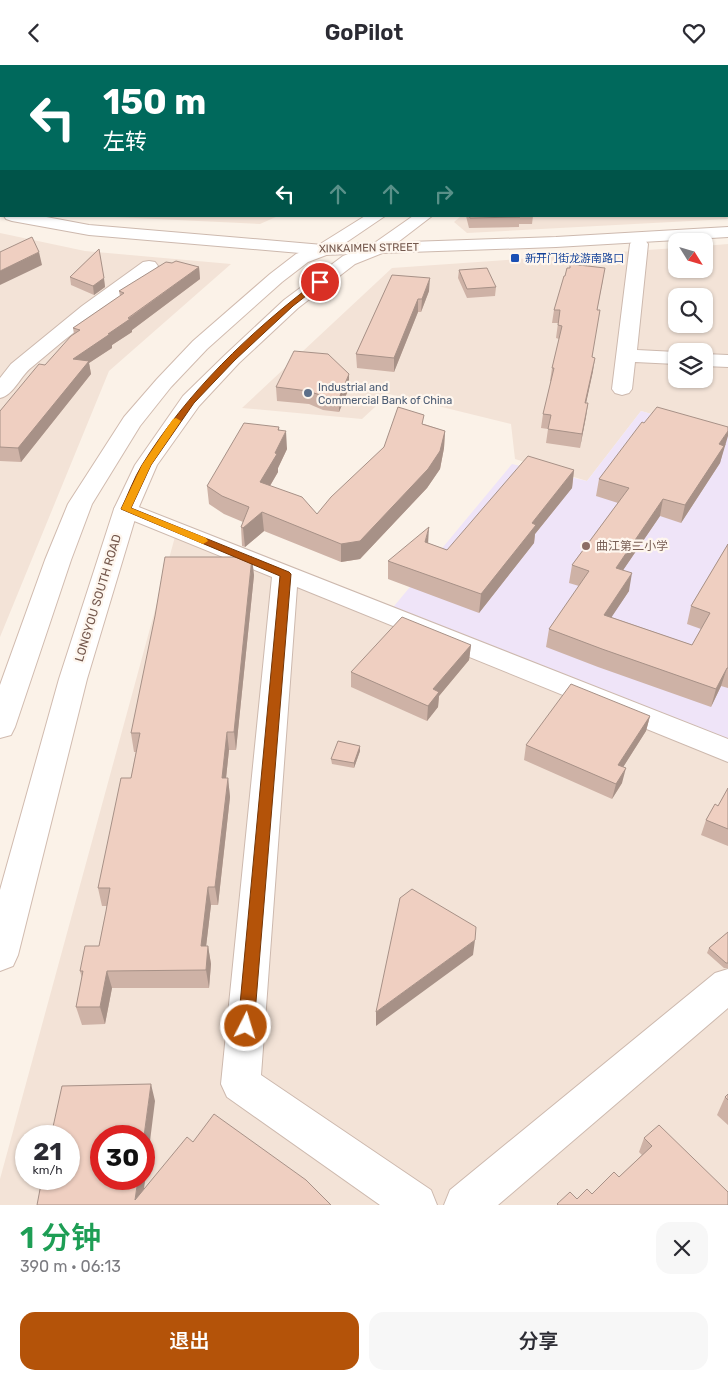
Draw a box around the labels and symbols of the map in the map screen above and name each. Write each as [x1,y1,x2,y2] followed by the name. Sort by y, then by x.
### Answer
[668,233,712,277] north arrow
[319,241,420,255] street label: XINKAIMEN STREET
[509,252,521,264] marker: 新开门街龙游南路口
[525,252,624,265] place label: 新开门街龙游南路口
[299,261,341,303] pin
[318,381,452,407] place label: Industrial and Commercial Bank of China
[302,387,314,399] marker: Industrial and Commercial Bank of China
[72,533,124,663] street label: LONGYOU SOUTH ROAD
[596,539,668,553] place label: 曲江第二小学
[580,540,592,552] marker: 曲江第二小学
[219,999,271,1051] position arrow
[90,1125,155,1190] speed limit sign: 30

